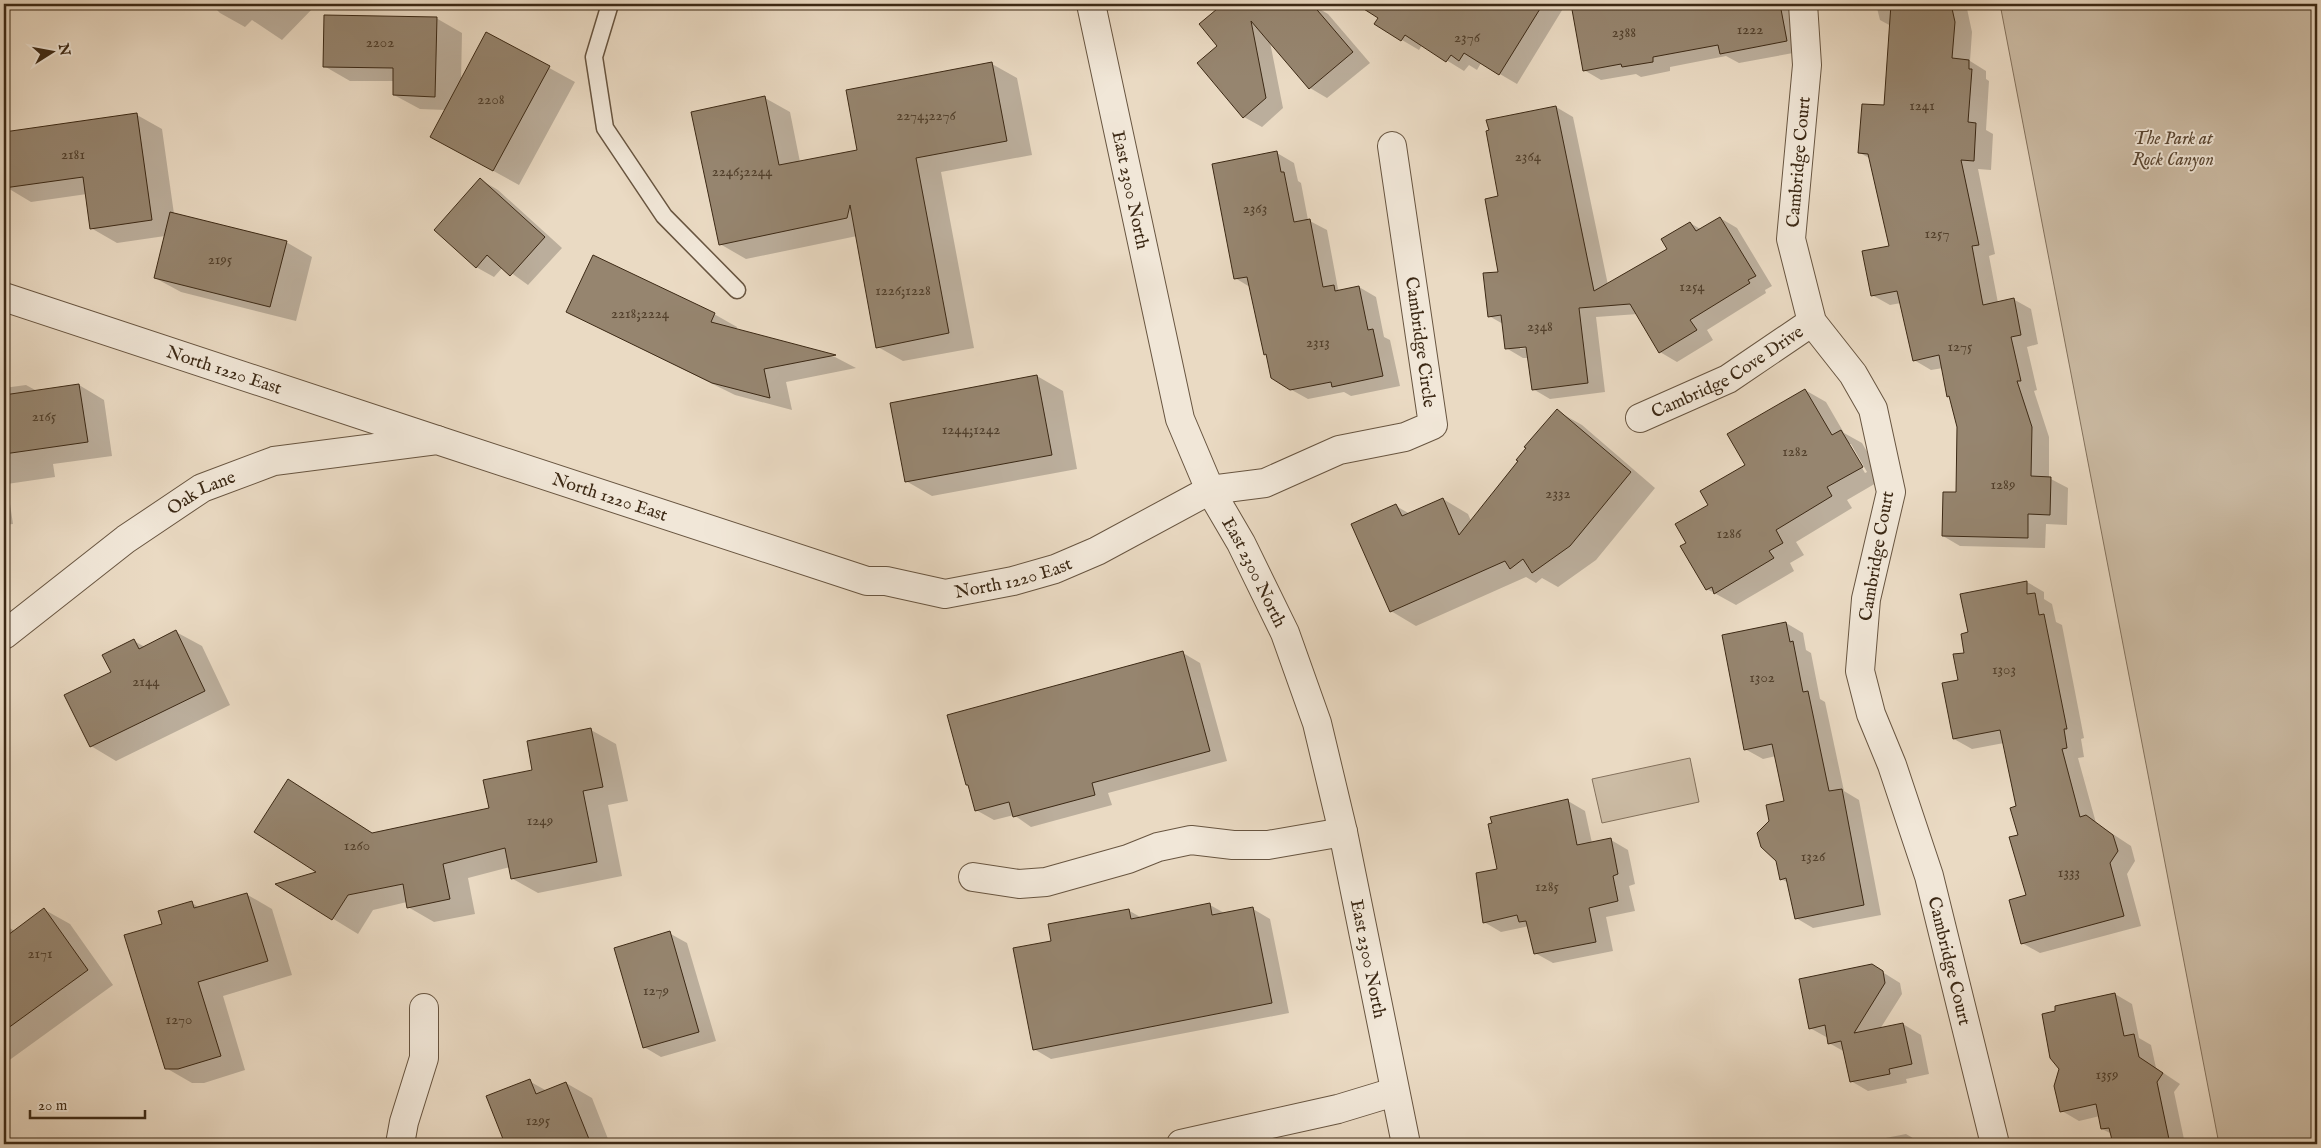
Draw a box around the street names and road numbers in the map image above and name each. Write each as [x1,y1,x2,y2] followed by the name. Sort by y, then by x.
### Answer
[1782,96,1817,229] street label: Cambridge Court
[1105,129,1153,252] street label: East 2300 North
[1399,275,1440,409] street label: Cambridge Circle
[1648,321,1809,425] street label: Cambridge Cove Drive
[163,341,285,401] street label: North 1220 East
[163,466,239,521] street label: Oak Lane
[549,468,670,528] street label: North 1220 East
[1855,489,1900,623] street label: Cambridge Court
[1216,514,1291,632] street label: East 2300 North
[953,553,1076,605] street label: North 1220 East
[1922,895,1975,1028] street label: Cambridge Court
[1344,898,1390,1021] street label: East 2300 North

